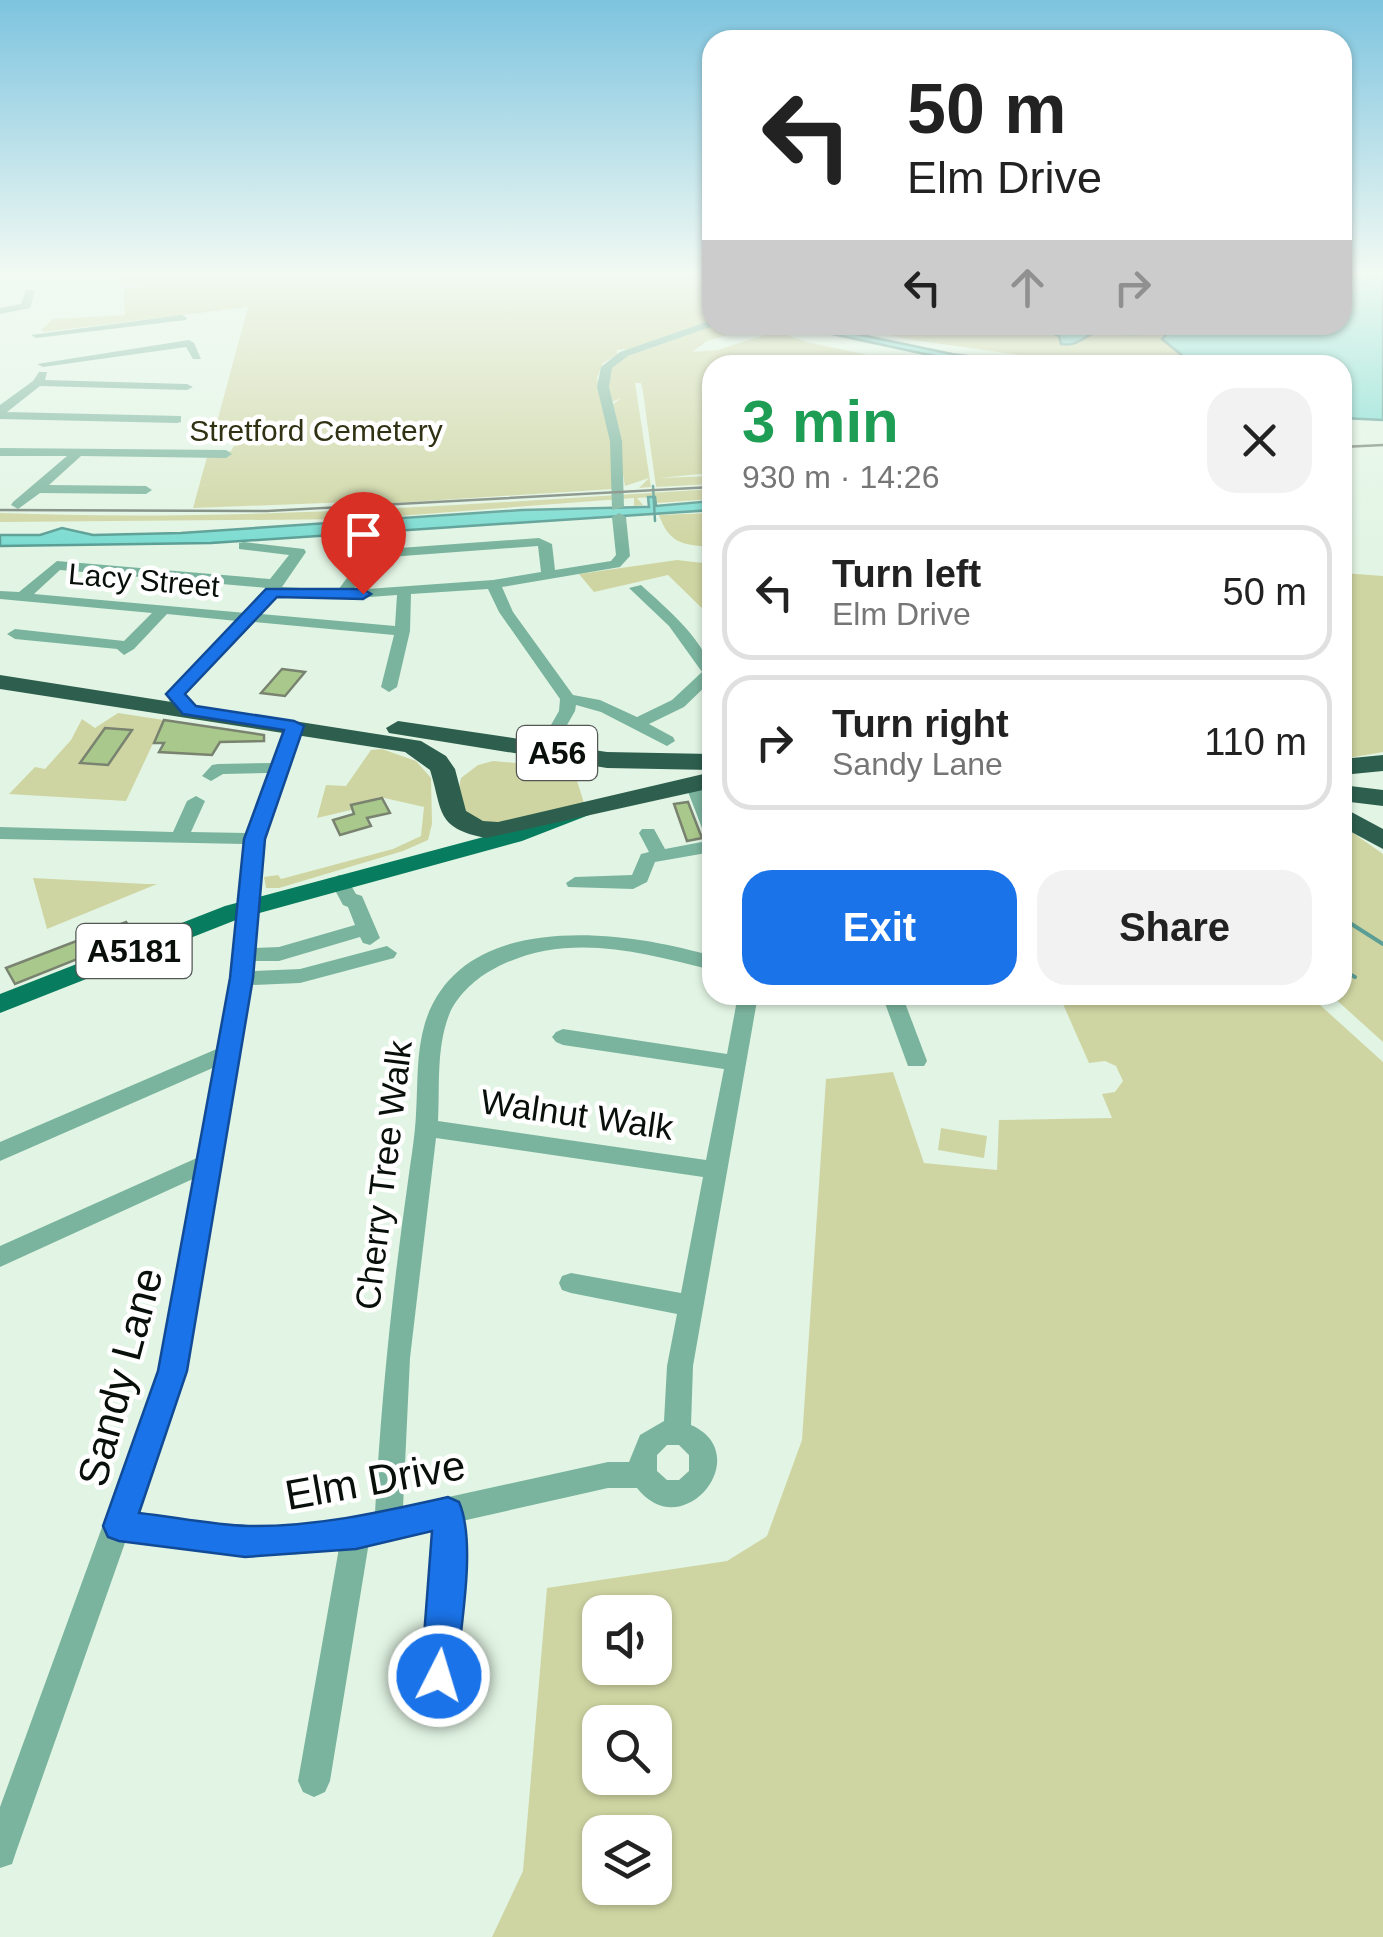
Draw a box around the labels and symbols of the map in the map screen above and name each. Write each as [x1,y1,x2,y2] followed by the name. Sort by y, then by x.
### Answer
[189,414,443,447] park label: Stretford Cemetery
[321,492,406,595] pin
[67,557,222,603] street label: Lacy Street
[517,726,597,780] road number: A56
[76,924,192,978] road number: A5181
[347,1038,419,1312] street label: Cherry Tree Walk
[478,1081,676,1147] street label: Walnut Walk
[68,1263,172,1491] street label: Sandy Lane
[281,1441,469,1519] street label: Elm Drive
[387,1624,491,1728] position arrow

